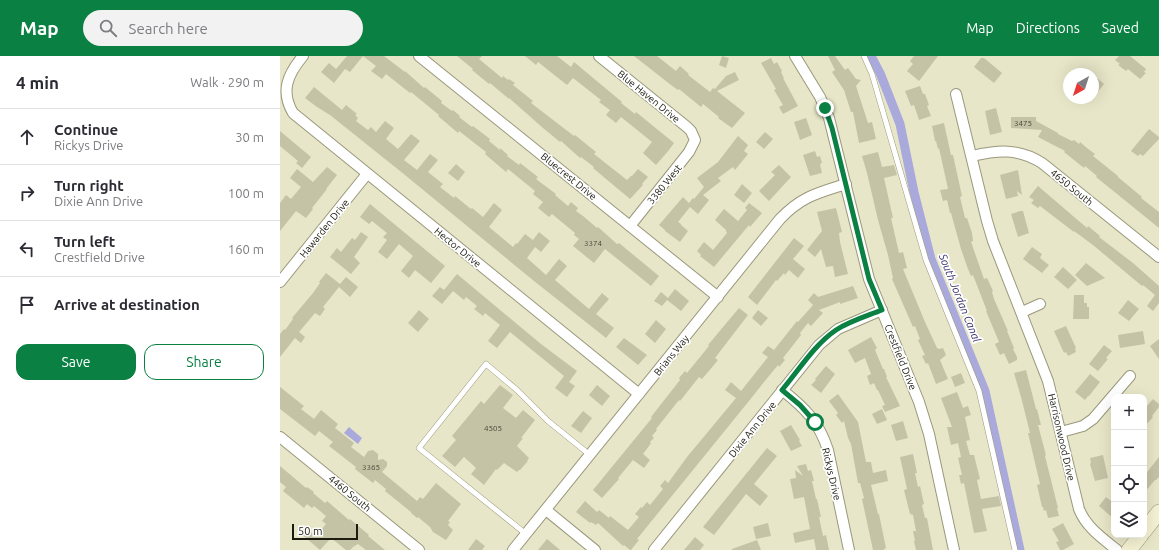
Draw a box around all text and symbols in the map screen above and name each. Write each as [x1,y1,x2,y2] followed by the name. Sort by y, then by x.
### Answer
[83,10,363,46] search box
[20,17,59,39] text: Map
[97,17,119,39] icon: search
[129,20,208,37] text: Search here
[966,20,994,36] text: Map
[1016,20,1080,36] text: Directions
[1102,20,1139,36] text: Saved
[615,68,682,125] street label: Blue Haven Drive
[1063,68,1099,104] north arrow
[16,73,59,92] text: 4 min
[190,75,264,89] text: Walk · 290 m
[816,99,834,117] route end
[1014,119,1032,128] house number: 3475
[54,121,118,138] text: Continue
[16,126,38,148] icon: ahead
[235,130,264,144] text: 30 m
[54,138,124,152] text: Rickys Drive
[539,151,599,202] street label: Bluecrest Drive
[645,162,684,206] street label: 3380 West
[1048,167,1095,208] street label: 4650 South
[54,177,124,194] text: Turn right
[16,182,38,204] icon: right
[228,186,264,200] text: 100 m
[54,194,143,208] text: Dixie Ann Drive
[298,197,351,260] street label: Hawarden Drive
[432,225,483,269] street label: Hector Drive
[54,233,115,250] text: Turn left
[16,238,38,260] icon: left
[584,239,603,248] house number: 3374
[228,242,264,256] text: 160 m
[54,250,145,264] text: Crestfield Drive
[936,251,983,344] water label: South Jordan Canal
[16,294,38,316] icon: arrive
[54,296,200,313] text: Arrive at destination
[882,323,919,392] street label: Crestfield Drive
[652,333,691,378] street label: Brians Way
[16,344,136,380] button: Save
[144,344,264,380] button: Share
[1046,392,1077,482] street label: Harrisonwood Drive
[1111,394,1147,538] map controls
[1111,394,1147,430] button: +
[727,399,778,459] street label: Dixie Ann Drive
[806,413,824,431] route start
[484,424,502,433] house number: 4505
[1111,430,1147,466] button: −
[820,447,843,501] street label: Rickys Drive
[362,463,380,472] house number: 3365
[1111,466,1147,502] button: locate
[326,473,373,514] street label: 4460 South
[1111,502,1147,538] button: layers
[292,522,358,541] scale bar
[298,525,322,537] text: 50 m

